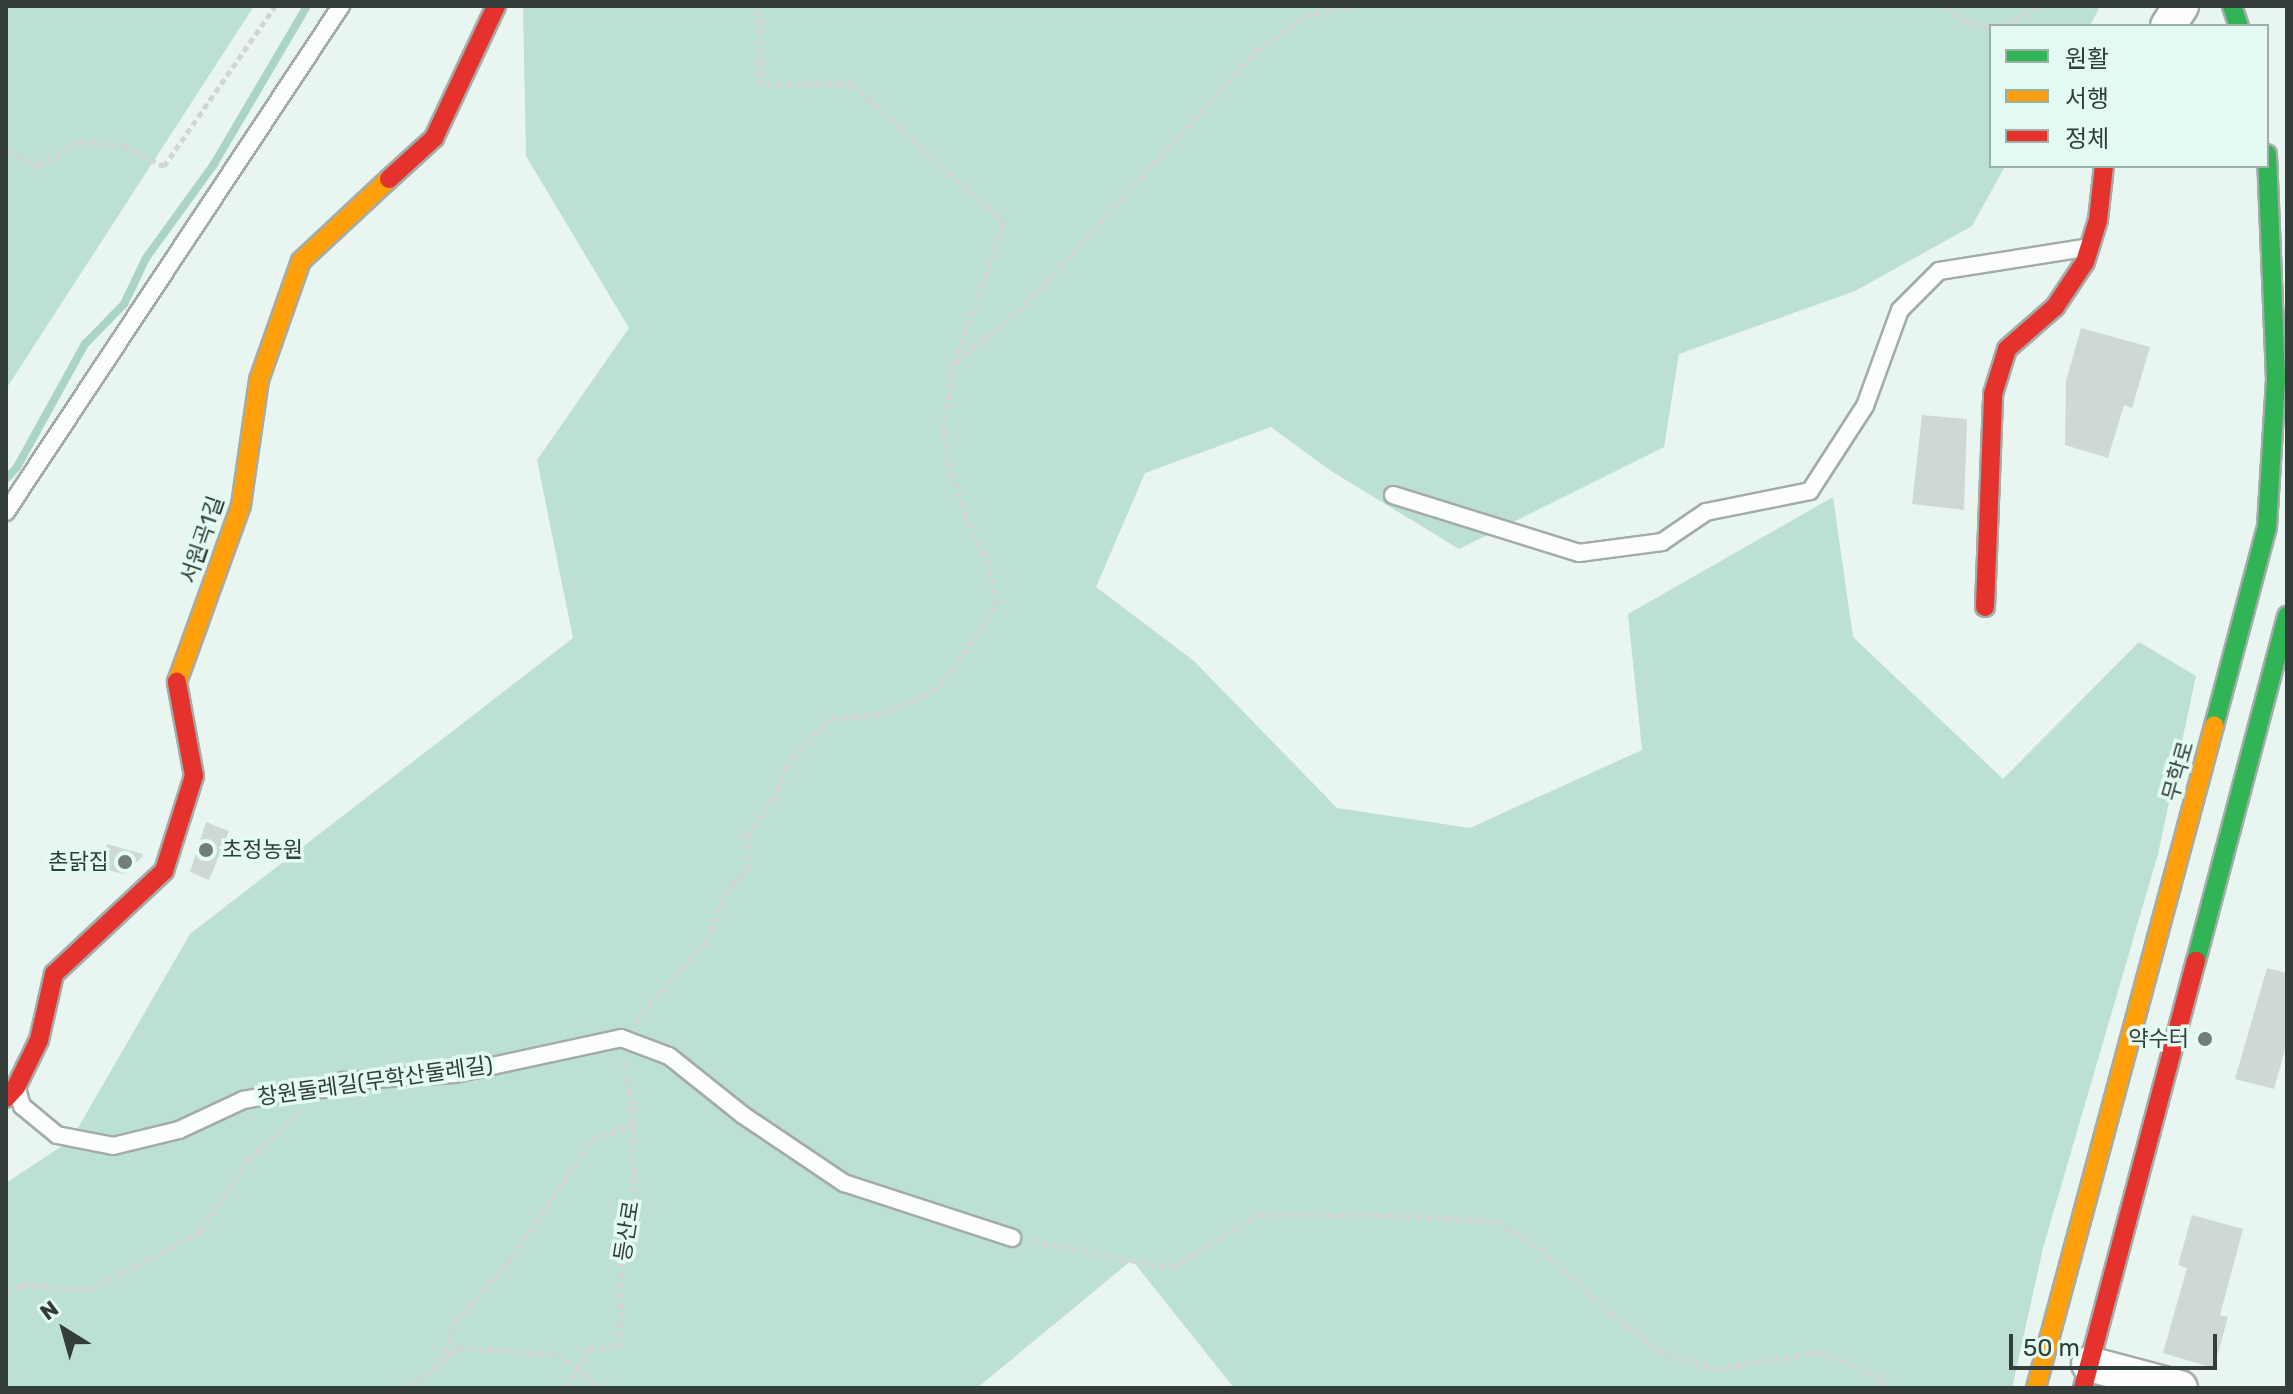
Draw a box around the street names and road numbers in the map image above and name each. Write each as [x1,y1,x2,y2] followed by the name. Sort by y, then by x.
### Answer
[175,493,229,587] street label: 서원곡1길
[2157,738,2199,804] street label: 무학로
[256,1051,494,1111] street label: 창원둘레길(무학산둘레길)
[609,1199,645,1263] street label: 등산로

